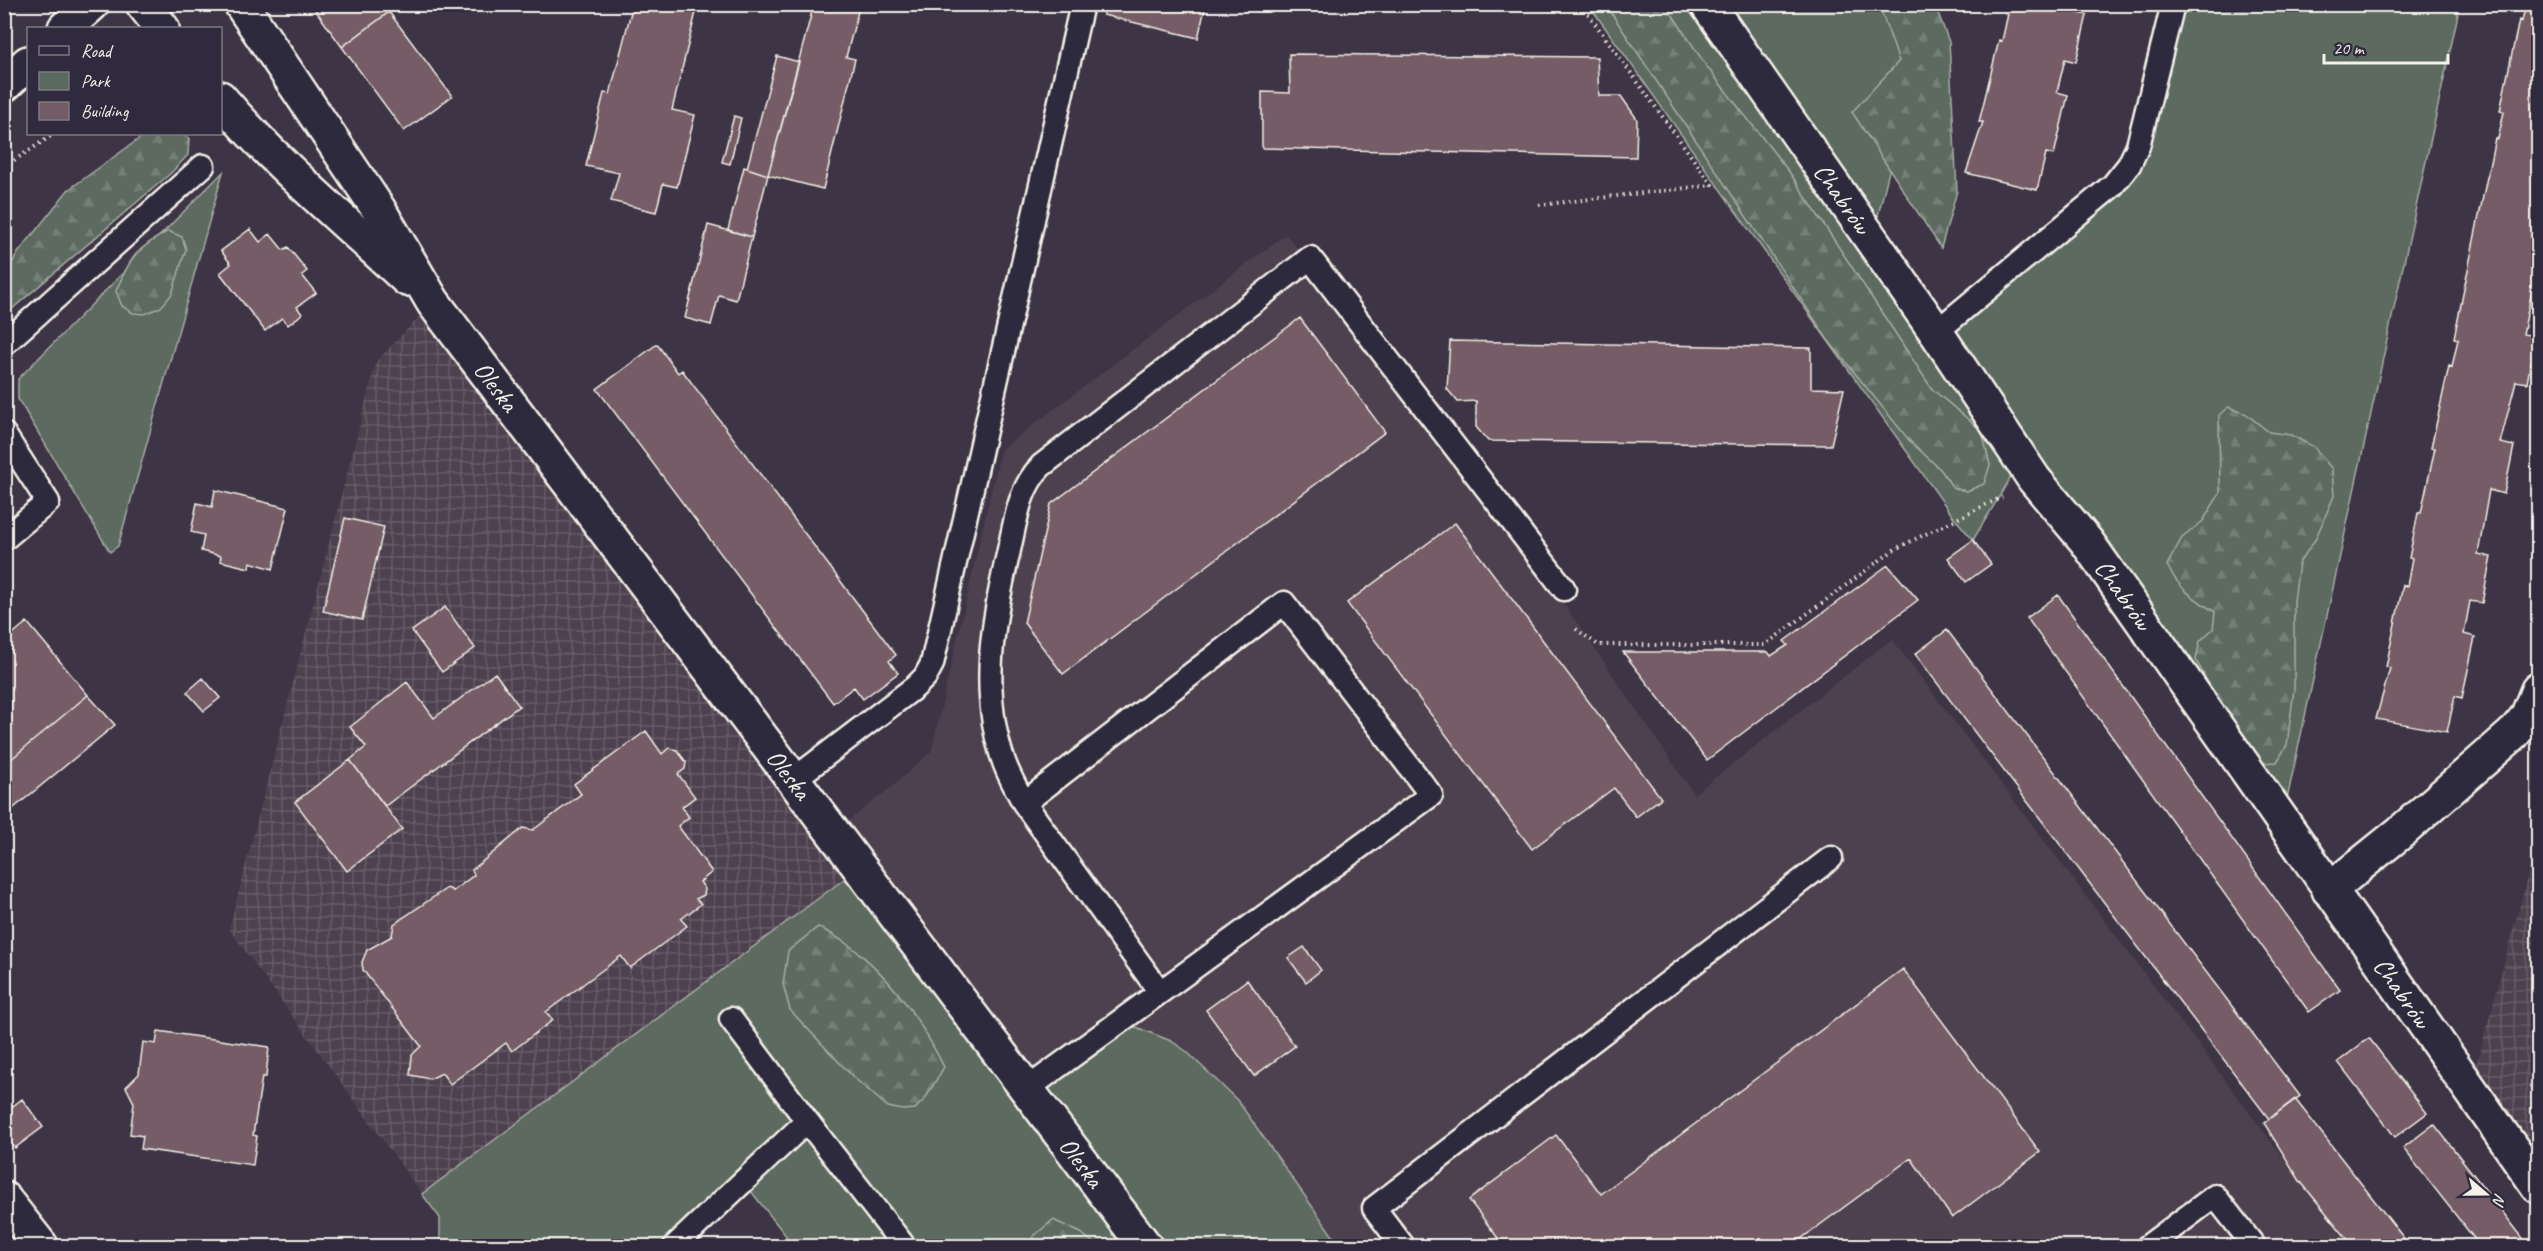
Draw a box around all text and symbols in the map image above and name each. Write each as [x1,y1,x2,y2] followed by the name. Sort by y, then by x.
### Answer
[27,27,222,135] legend
[2324,27,2448,65] scale bar
[2333,37,2366,59] text: 20 m
[81,40,114,62] text: Road
[81,70,111,92] text: Park
[81,100,130,122] text: Building
[1807,156,1880,242] street label: Chabrów
[467,354,527,419] street label: Oleska
[2088,553,2161,638] street label: Chabrów
[759,742,820,807] street label: Oleska
[2366,951,2440,1036] street label: Chabrów
[1052,1130,1112,1195] street label: Oleska
[2456,1164,2516,1224] north arrow
[2487,1191,2510,1210] text: N

